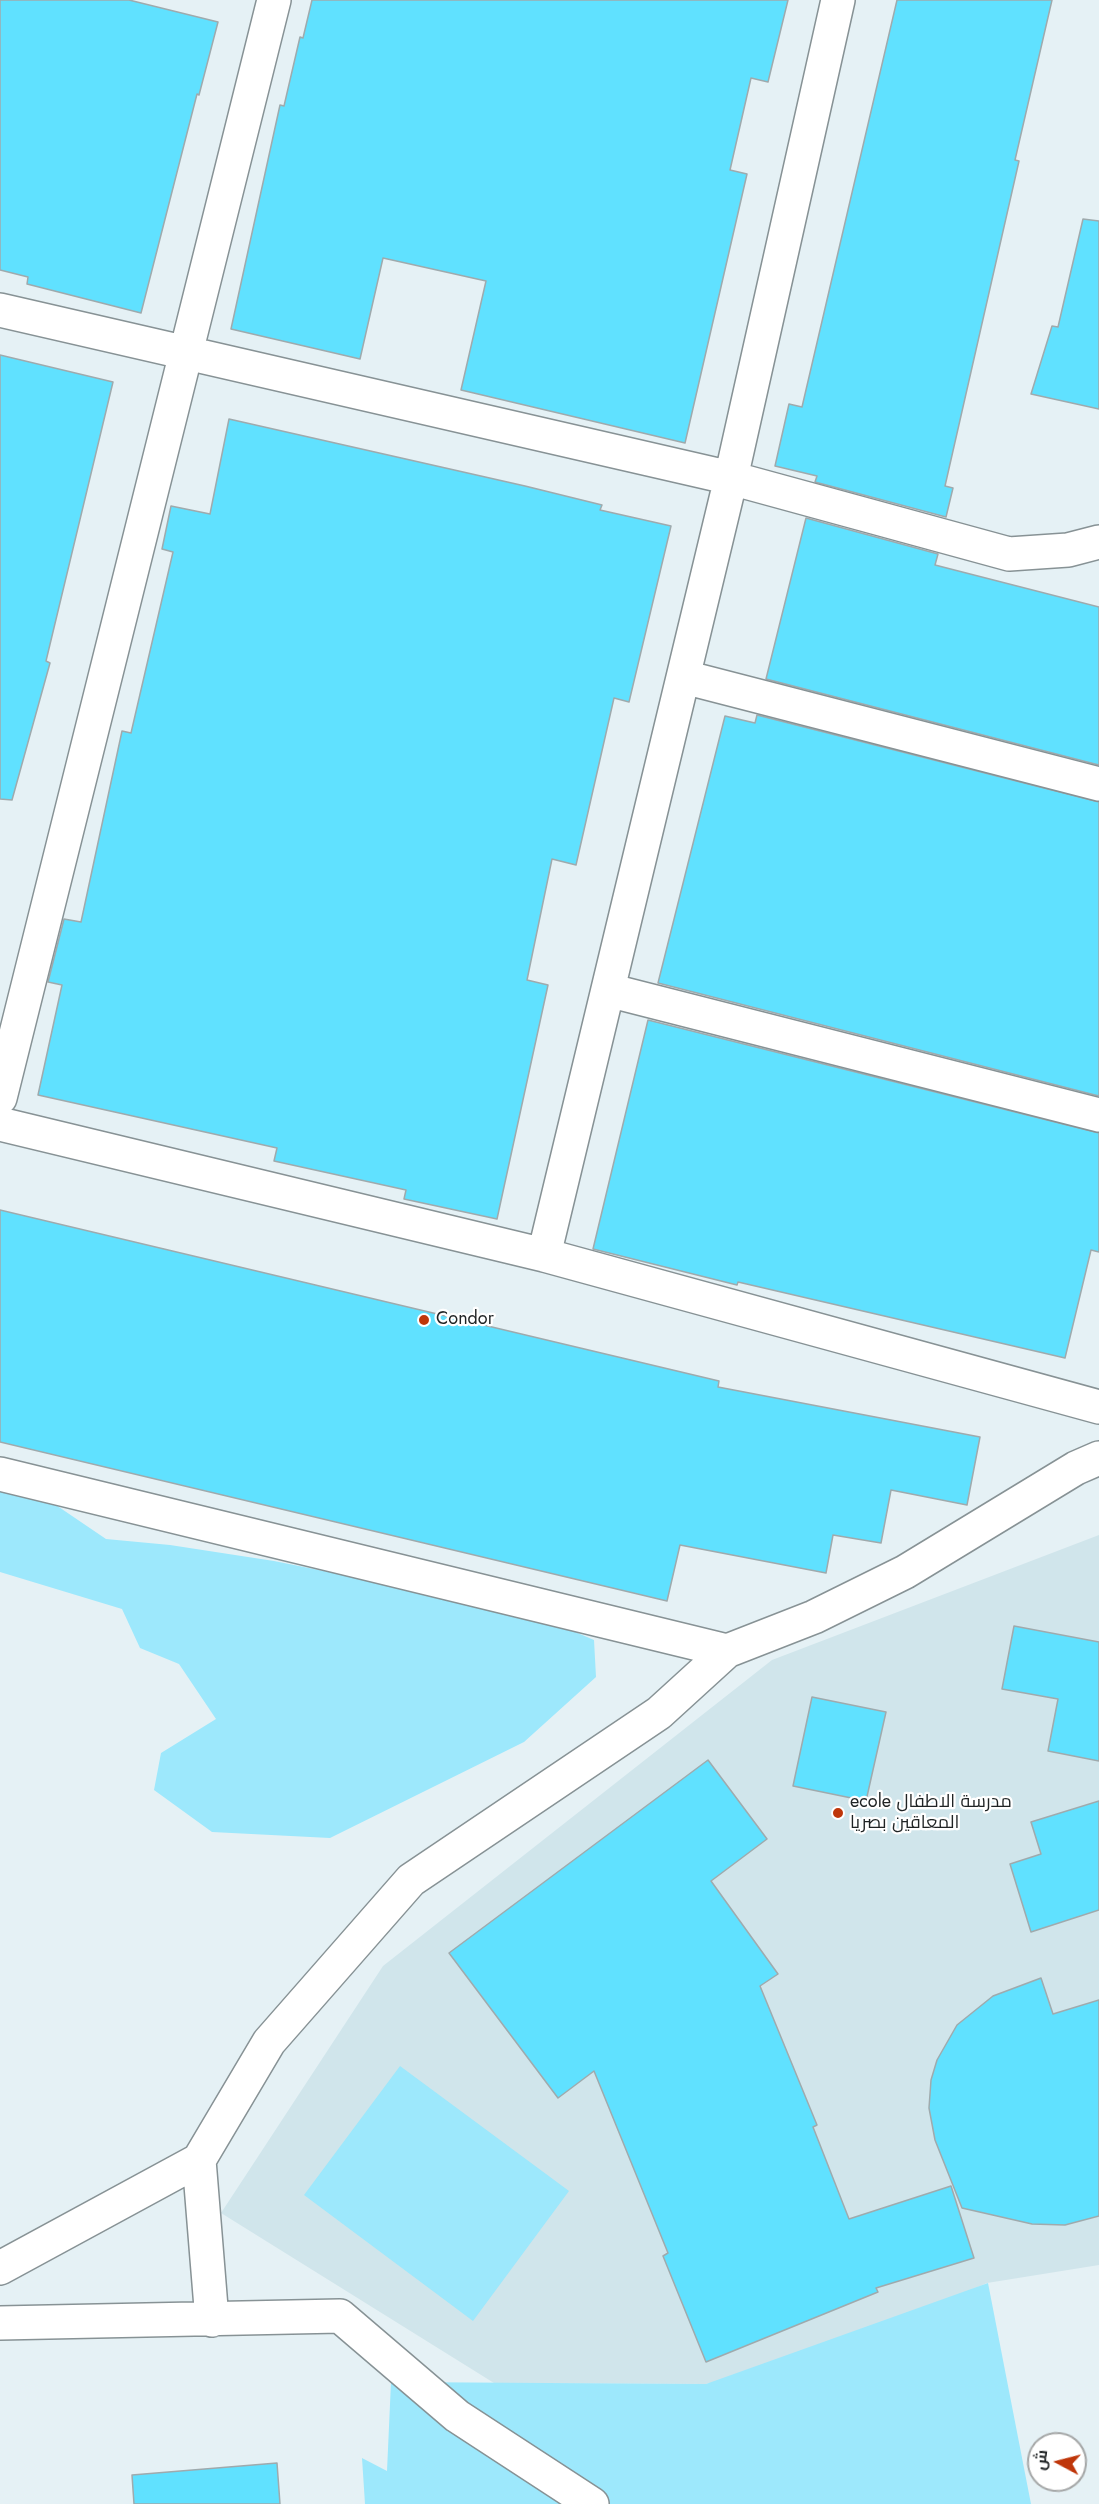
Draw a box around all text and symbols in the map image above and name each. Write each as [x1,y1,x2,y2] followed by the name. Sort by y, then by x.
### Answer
[436,1309,494,1331] place label: Condor
[417,1313,431,1327] marker: Condor
[850,1792,1012,1834] place label: ecole مدرسة الاطفال المعاقين بصريا
[831,1806,845,1820] marker: ecole مدرسة الاطفال المعاقين بصريا
[1027,2432,1087,2492] north arrow
[1028,2448,1053,2472] text: ش

